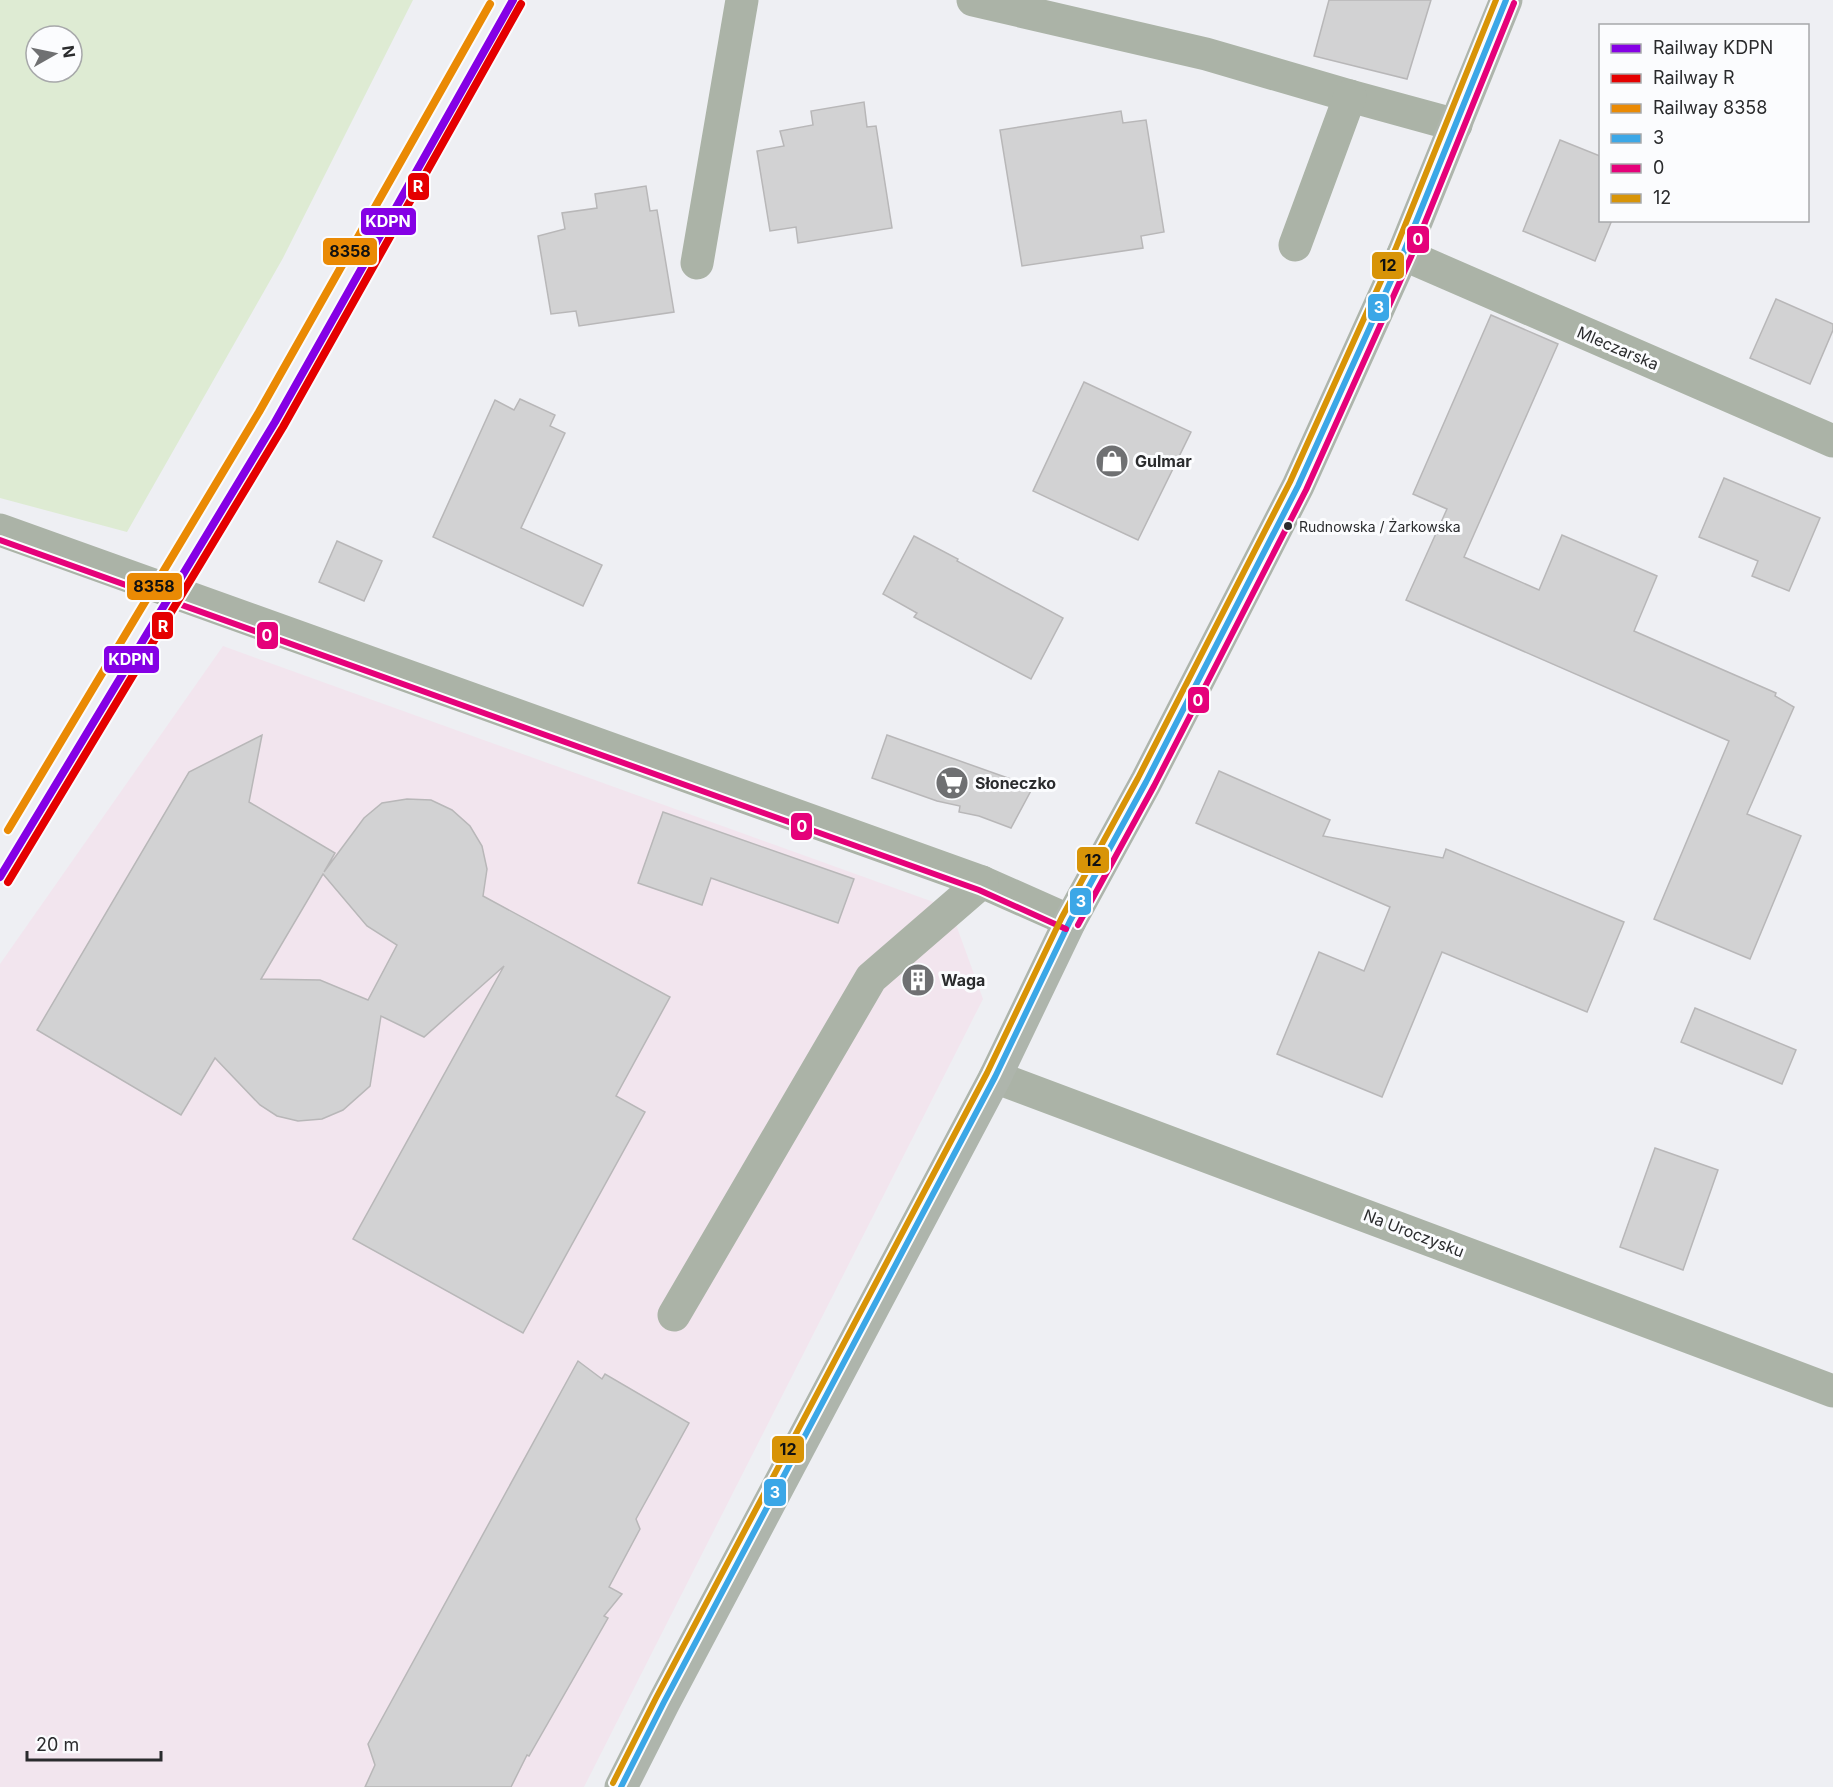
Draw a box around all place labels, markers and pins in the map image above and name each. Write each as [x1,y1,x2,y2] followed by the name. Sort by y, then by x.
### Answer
[1094,443,1130,479] shop icon: Gulmar
[1135,451,1192,471] place label: Gulmar
[1299,518,1461,535] place label: Rudnowska / Żarkowska
[1282,520,1294,532] marker: Rudnowska / Żarkowska
[934,765,970,801] supermarket icon: Słoneczko
[975,773,1056,793] place label: Słoneczko
[900,962,936,998] building icon: Waga
[941,970,985,990] place label: Waga

